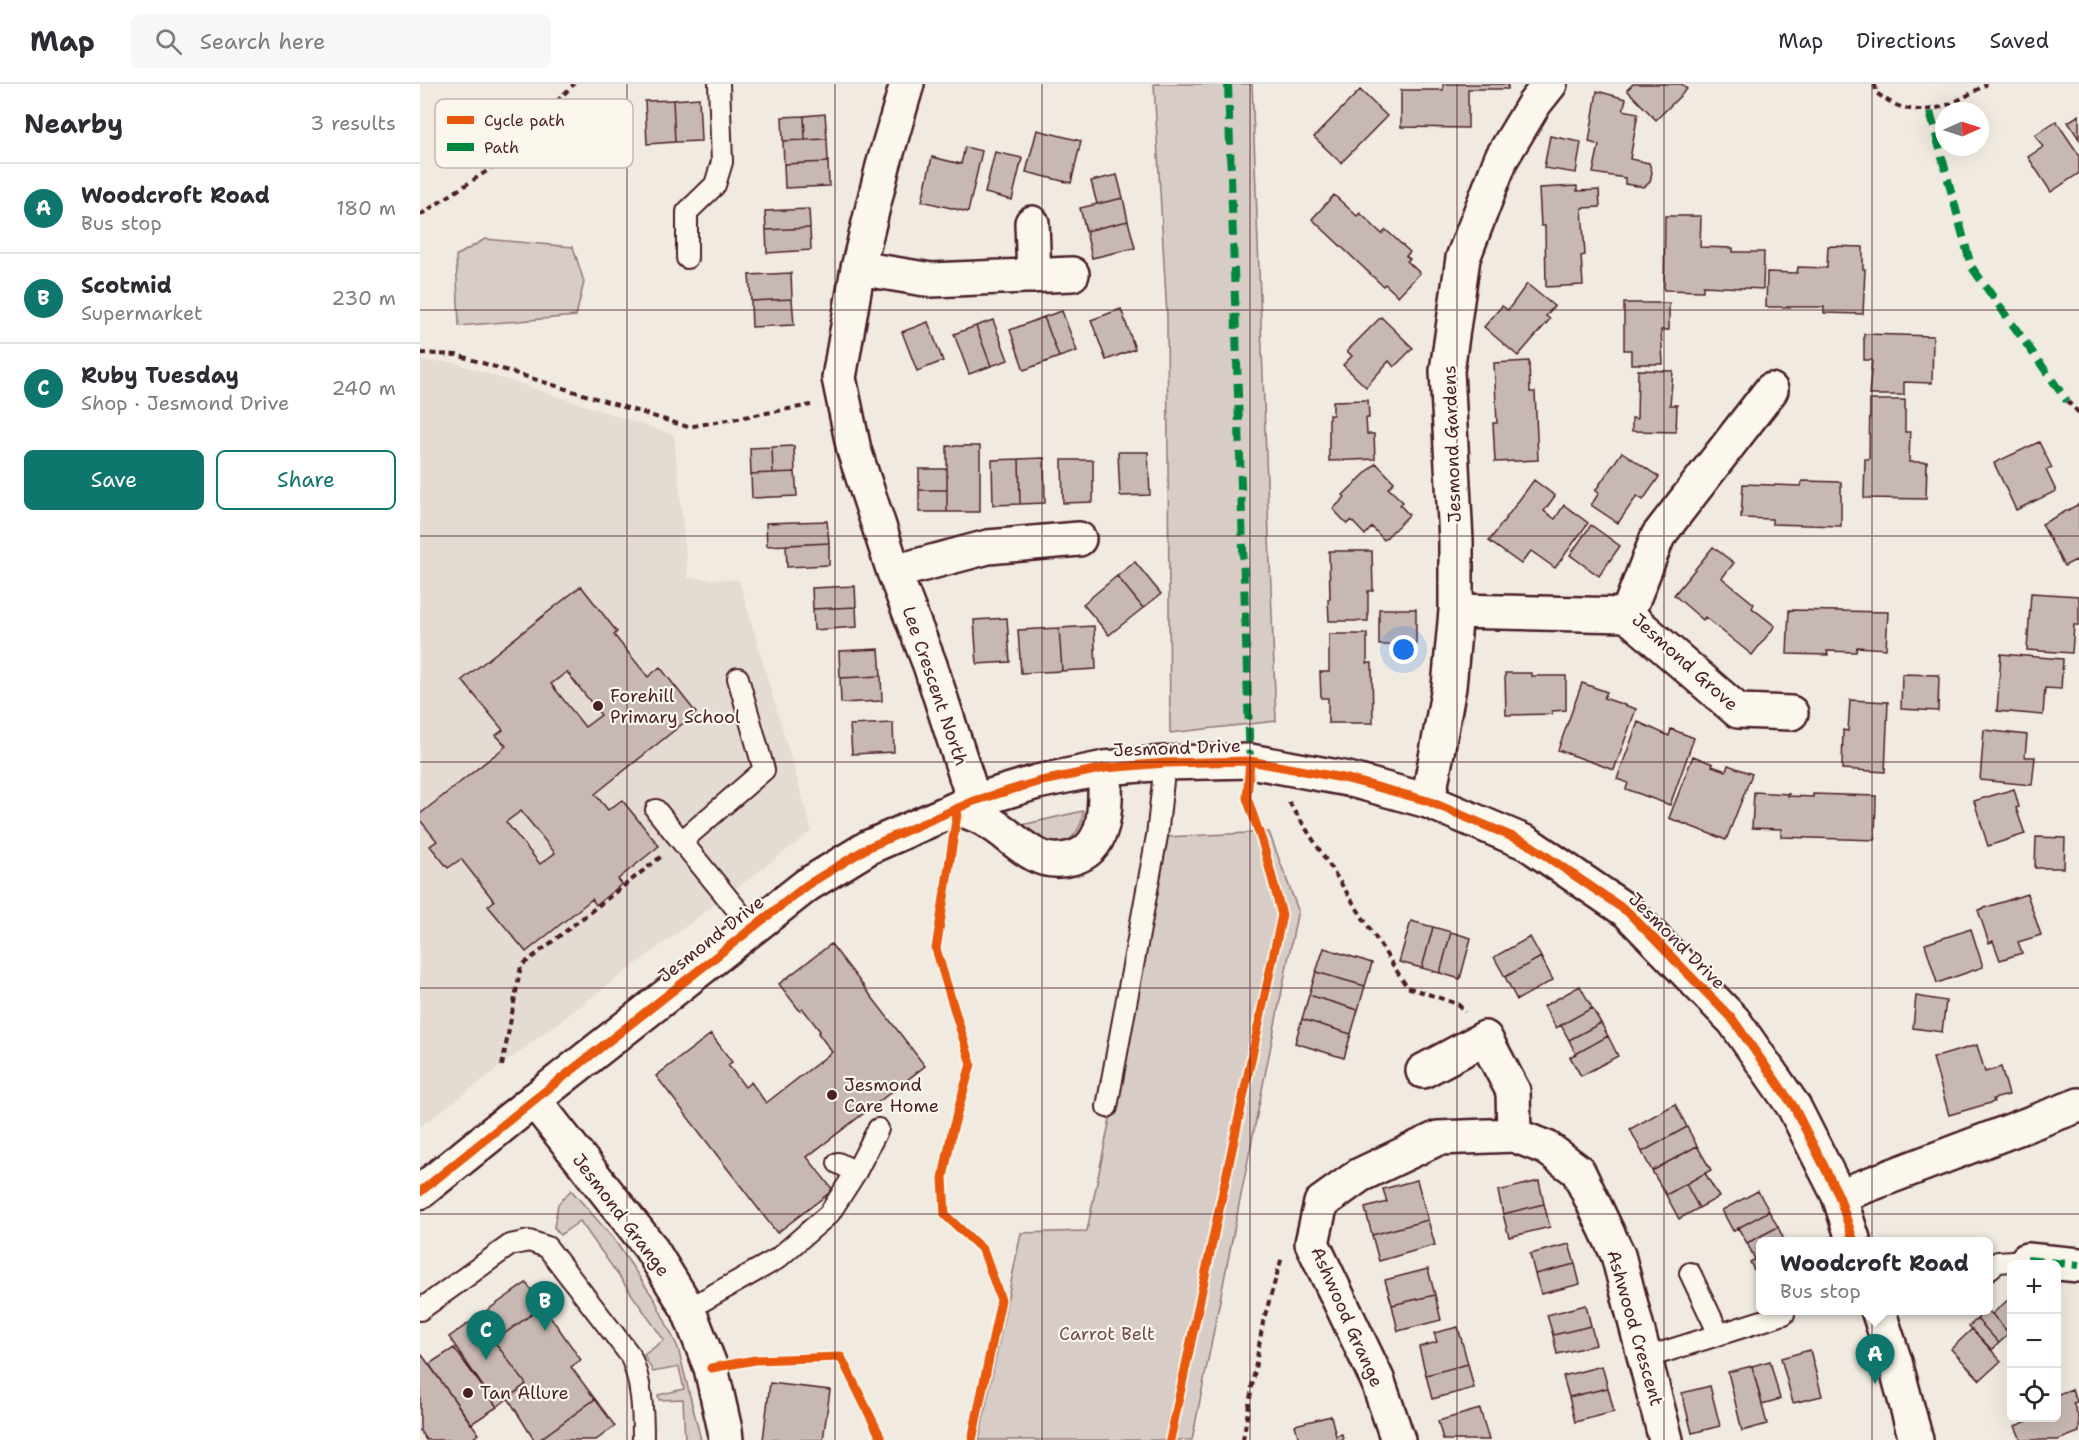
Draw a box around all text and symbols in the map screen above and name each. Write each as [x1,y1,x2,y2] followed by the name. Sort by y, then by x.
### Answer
[131,14,551,68] search box
[30,22,95,60] text: Map
[152,25,185,58] icon: search
[200,27,325,56] text: Search here
[1778,27,1823,55] text: Map
[1856,27,1956,55] text: Directions
[1989,27,2049,55] text: Saved
[435,99,633,168] legend
[1935,102,1989,156] north arrow
[24,106,123,141] text: Nearby
[310,110,396,136] text: 3 results
[484,110,565,131] text: Cycle path
[484,137,519,158] text: Path
[81,181,270,210] text: Woodcroft Road
[36,195,51,221] text: A
[336,195,396,221] text: 180 m
[81,210,162,236] text: Bus stop
[81,271,172,300] text: Scotmid
[37,285,50,311] text: B
[331,285,396,311] text: 230 m
[81,300,203,326] text: Supermarket
[81,361,239,390] text: Ruby Tuesday
[1437,365,1467,523] street label: Jesmond Gardens
[37,375,50,401] text: C
[331,375,396,401] text: 240 m
[81,390,289,416] text: Shop · Jesmond Drive
[24,450,204,510] button: Save
[216,450,396,510] button: Share
[896,603,974,769] street label: Lee Crescent North
[1627,608,1743,716] street label: Jesmond Grove
[1389,635,1418,664] your location
[610,684,741,729] place label: Forehill Primary School
[591,699,605,713] marker: Forehill Primary School
[1113,734,1241,762] street label: Jesmond Drive
[1623,887,1731,995] street label: Jesmond Drive
[653,890,769,988] street label: Jesmond Drive
[844,1073,939,1118] place label: Jesmond Care Home
[825,1088,839,1102] marker: Jesmond Care Home
[567,1149,675,1281] street label: Jesmond Grange
[1756,1237,1993,1315] popup
[1305,1243,1389,1391] street label: Ashwood Grange
[1601,1247,1669,1409] street label: Ashwood Crescent
[1780,1249,1969,1278] text: Woodcroft Road
[2007,1260,2061,1422] map controls
[2007,1260,2061,1314] button: +
[1780,1278,1861,1304] text: Bus stop
[526,1282,564,1331] pin: B
[466,1310,506,1360] pin: C
[2007,1314,2061,1368] button: −
[1059,1322,1155,1346] park label: Carrot Belt
[1856,1334,1894,1384] pin: A
[2007,1368,2061,1422] button: locate
[480,1381,569,1405] place label: Tan Allure
[461,1386,475,1400] marker: Tan Allure

